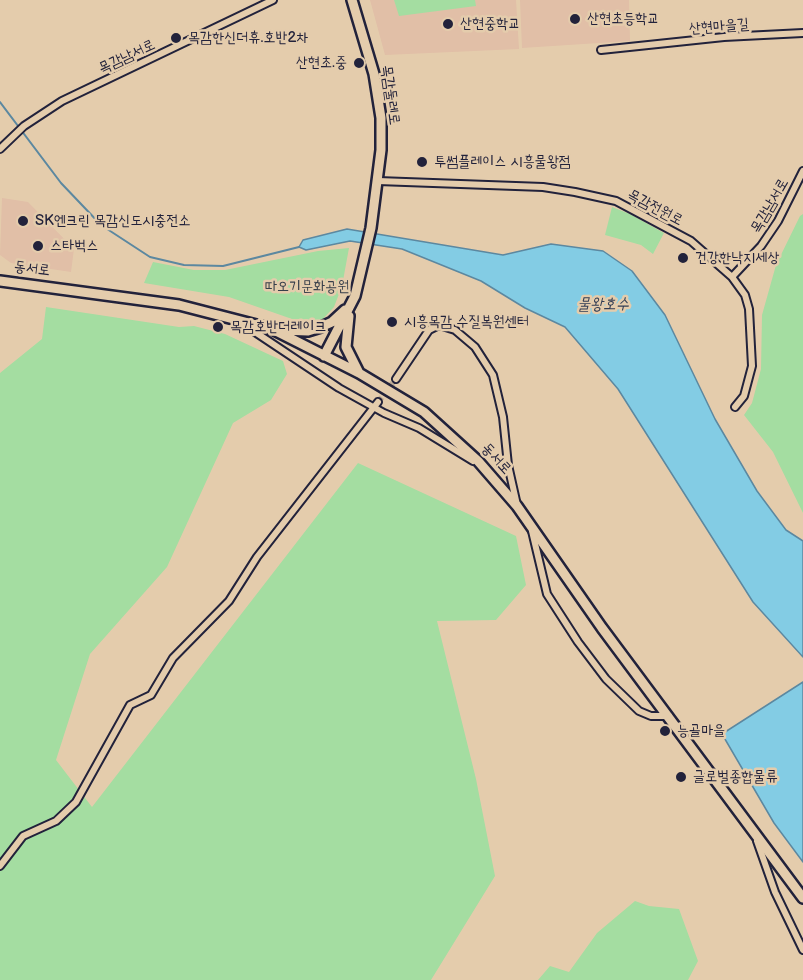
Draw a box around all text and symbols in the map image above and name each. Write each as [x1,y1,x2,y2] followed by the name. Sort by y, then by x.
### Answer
[587,10,659,28] place label: 산현초등학교
[568,12,582,26] marker: 산현초등학교
[460,15,520,33] place label: 산현중학교
[688,15,750,39] street label: 산현마을길
[441,17,455,31] marker: 산현중학교
[188,29,308,47] place label: 목감한신더휴.호반2차
[169,31,183,45] marker: 목감한신더휴.호반2차
[96,36,158,78] street label: 목감남서로
[296,54,347,72] place label: 산현초.중
[352,56,366,70] marker: 산현초.중
[377,64,403,126] street label: 목감둘레로
[434,153,571,171] place label: 투썸플레이스 시흥물왕점
[415,155,429,169] marker: 투썸플레이스 시흥물왕점
[747,175,793,237] street label: 목감남서로
[624,186,686,230] street label: 목감전원로
[35,212,191,230] place label: SK엔크린 목감신도시충전소
[16,214,30,228] marker: SK엔크린 목감신도시충전소
[50,237,98,255] place label: 스타벅스
[31,239,45,253] marker: 스타벅스
[695,249,779,267] place label: 건강한낙지세상
[676,251,690,265] marker: 건강한낙지세상
[13,258,51,280] street label: 동서로
[265,278,349,296] park label: 따오기문화공원
[577,295,629,315] water label: 물왕호수
[404,313,529,331] place label: 시흥목감 수질복원센터
[385,315,399,329] marker: 시흥목감 수질복원센터
[230,318,327,336] place label: 목감호반더레이크
[211,320,225,334] marker: 목감호반더레이크
[477,440,515,478] street label: 동서로
[677,722,725,740] place label: 능골마을
[658,724,672,738] marker: 능골마을
[693,768,777,786] place label: 글로벌종합물류
[674,770,688,784] marker: 글로벌종합물류

